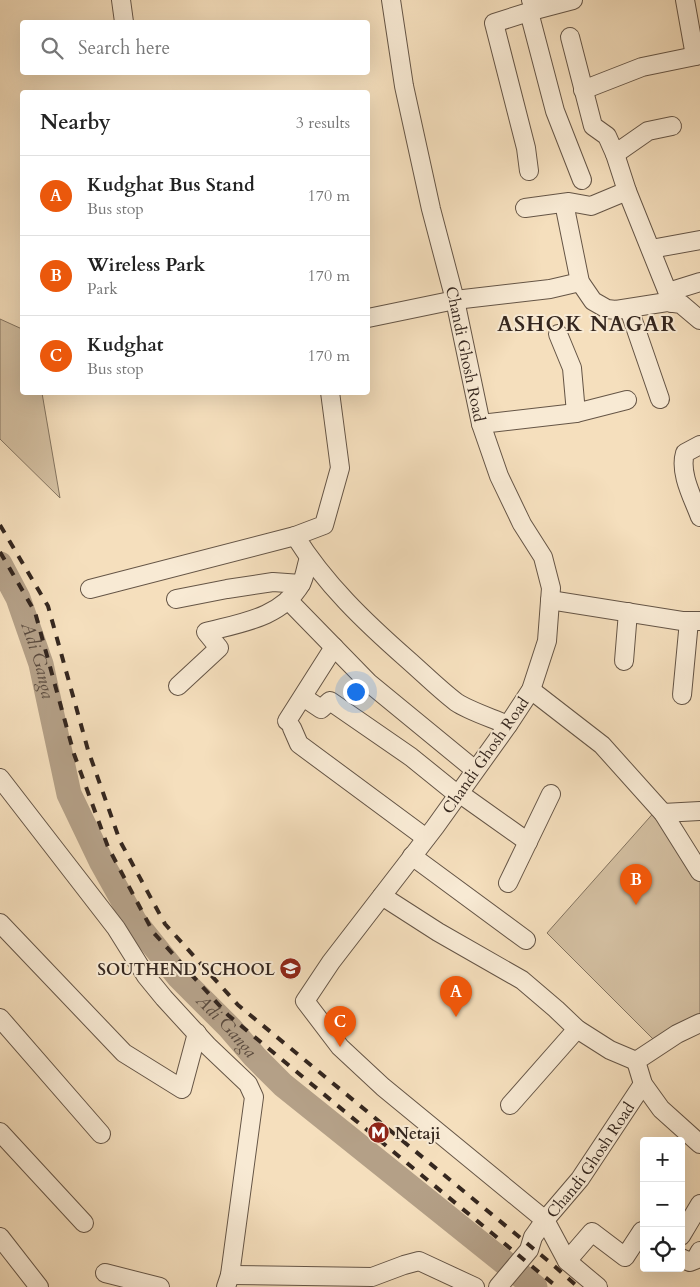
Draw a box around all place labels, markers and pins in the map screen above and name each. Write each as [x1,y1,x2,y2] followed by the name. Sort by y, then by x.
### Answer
[620,864,652,905] pin: B
[279,957,303,981] school or university icon: SOUTHEND SCHOOL
[98,959,276,981] place label: SOUTHEND SCHOOL
[440,976,472,1017] pin: A
[324,1006,356,1047] pin: C
[367,1121,391,1145] metro station icon: Netaji
[395,1123,440,1145] place label: Netaji

